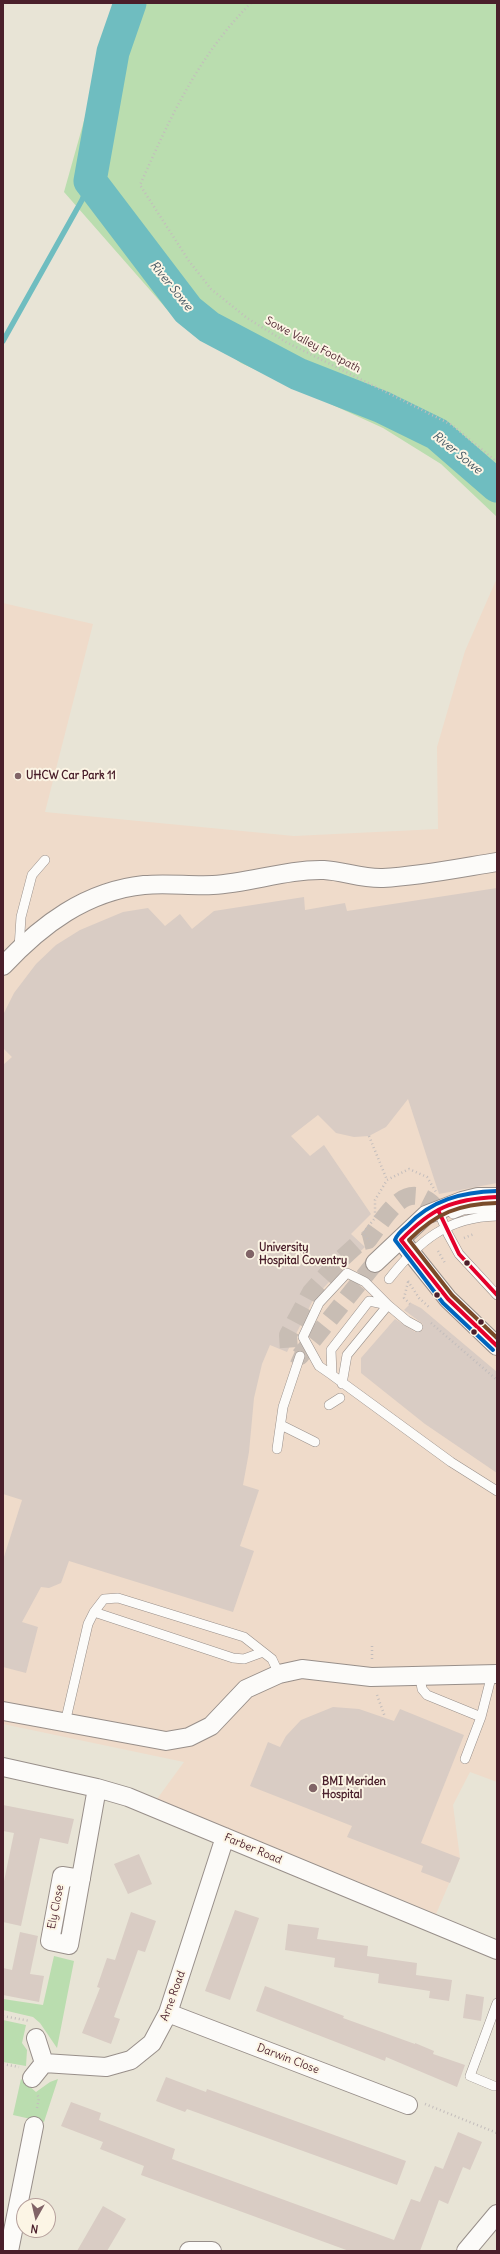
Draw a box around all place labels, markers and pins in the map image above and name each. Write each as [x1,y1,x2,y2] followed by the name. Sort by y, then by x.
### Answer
[26,769,116,783] place label: UHCW Car Park 11
[13,771,23,781] marker: UHCW Car Park 11
[259,1241,347,1267] place label: University Hospital Coventry
[244,1248,256,1260] marker: University Hospital Coventry
[462,1258,472,1268] unlabelled marker
[432,1290,442,1300] unlabelled marker
[476,1317,486,1327] unlabelled marker
[469,1327,479,1337] unlabelled marker
[322,1775,386,1801] place label: BMI Meriden Hospital
[307,1782,319,1794] marker: BMI Meriden Hospital

